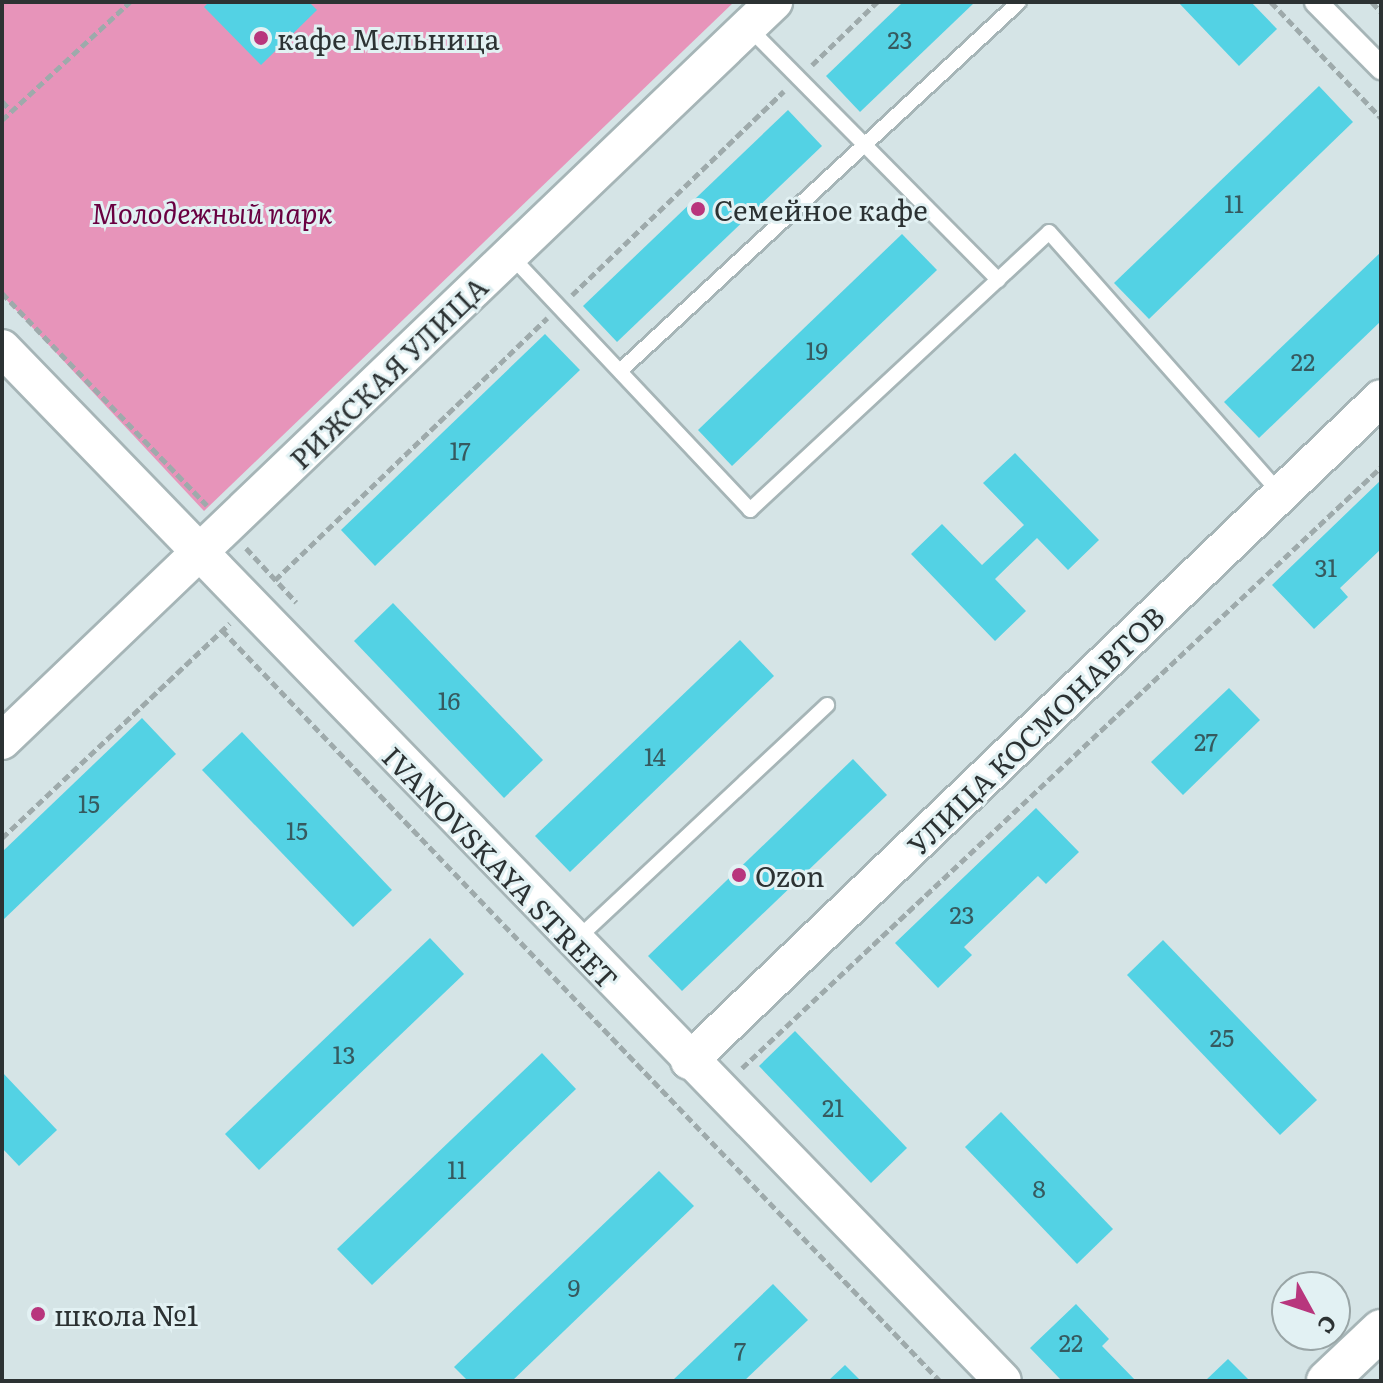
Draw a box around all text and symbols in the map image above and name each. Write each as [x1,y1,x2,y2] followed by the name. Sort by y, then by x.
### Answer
[277,21,500,55] place label: кафе Мельница
[887,25,913,53] house number: 23
[252,29,270,47] marker: кафе Мельница
[1224,189,1244,217] house number: 11
[714,192,928,226] place label: Семейное кафе
[92,195,332,229] park label: Молодежный парк
[689,200,707,218] marker: Семейное кафе
[282,269,494,475] street label: РИЖСКАЯ УЛИЦА
[806,336,828,364] house number: 19
[1291,347,1315,375] house number: 22
[449,436,471,464] house number: 17
[1315,553,1337,581] house number: 31
[900,599,1170,861] street label: УЛИЦА КОСМОНАВТОВ
[438,686,460,714] house number: 16
[1194,727,1218,755] house number: 27
[376,739,626,995] street label: IVANOVSKAYA STREET
[644,742,666,770] house number: 14
[78,789,100,817] house number: 15
[286,816,308,844] house number: 15
[755,858,825,892] place label: Ozon
[730,866,748,884] marker: Ozon
[949,900,975,928] house number: 23
[1210,1023,1234,1051] house number: 25
[333,1040,355,1068] house number: 13
[822,1093,844,1121] house number: 21
[447,1155,467,1183] house number: 11
[1032,1174,1046,1202] house number: 8
[1271,1271,1351,1351] north arrow
[568,1273,580,1301] house number: 9
[54,1297,198,1331] place label: школа №1
[29,1305,47,1323] marker: школа №1
[1311,1309,1346,1342] text: С
[1059,1328,1083,1356] house number: 22
[734,1336,746,1364] house number: 7

